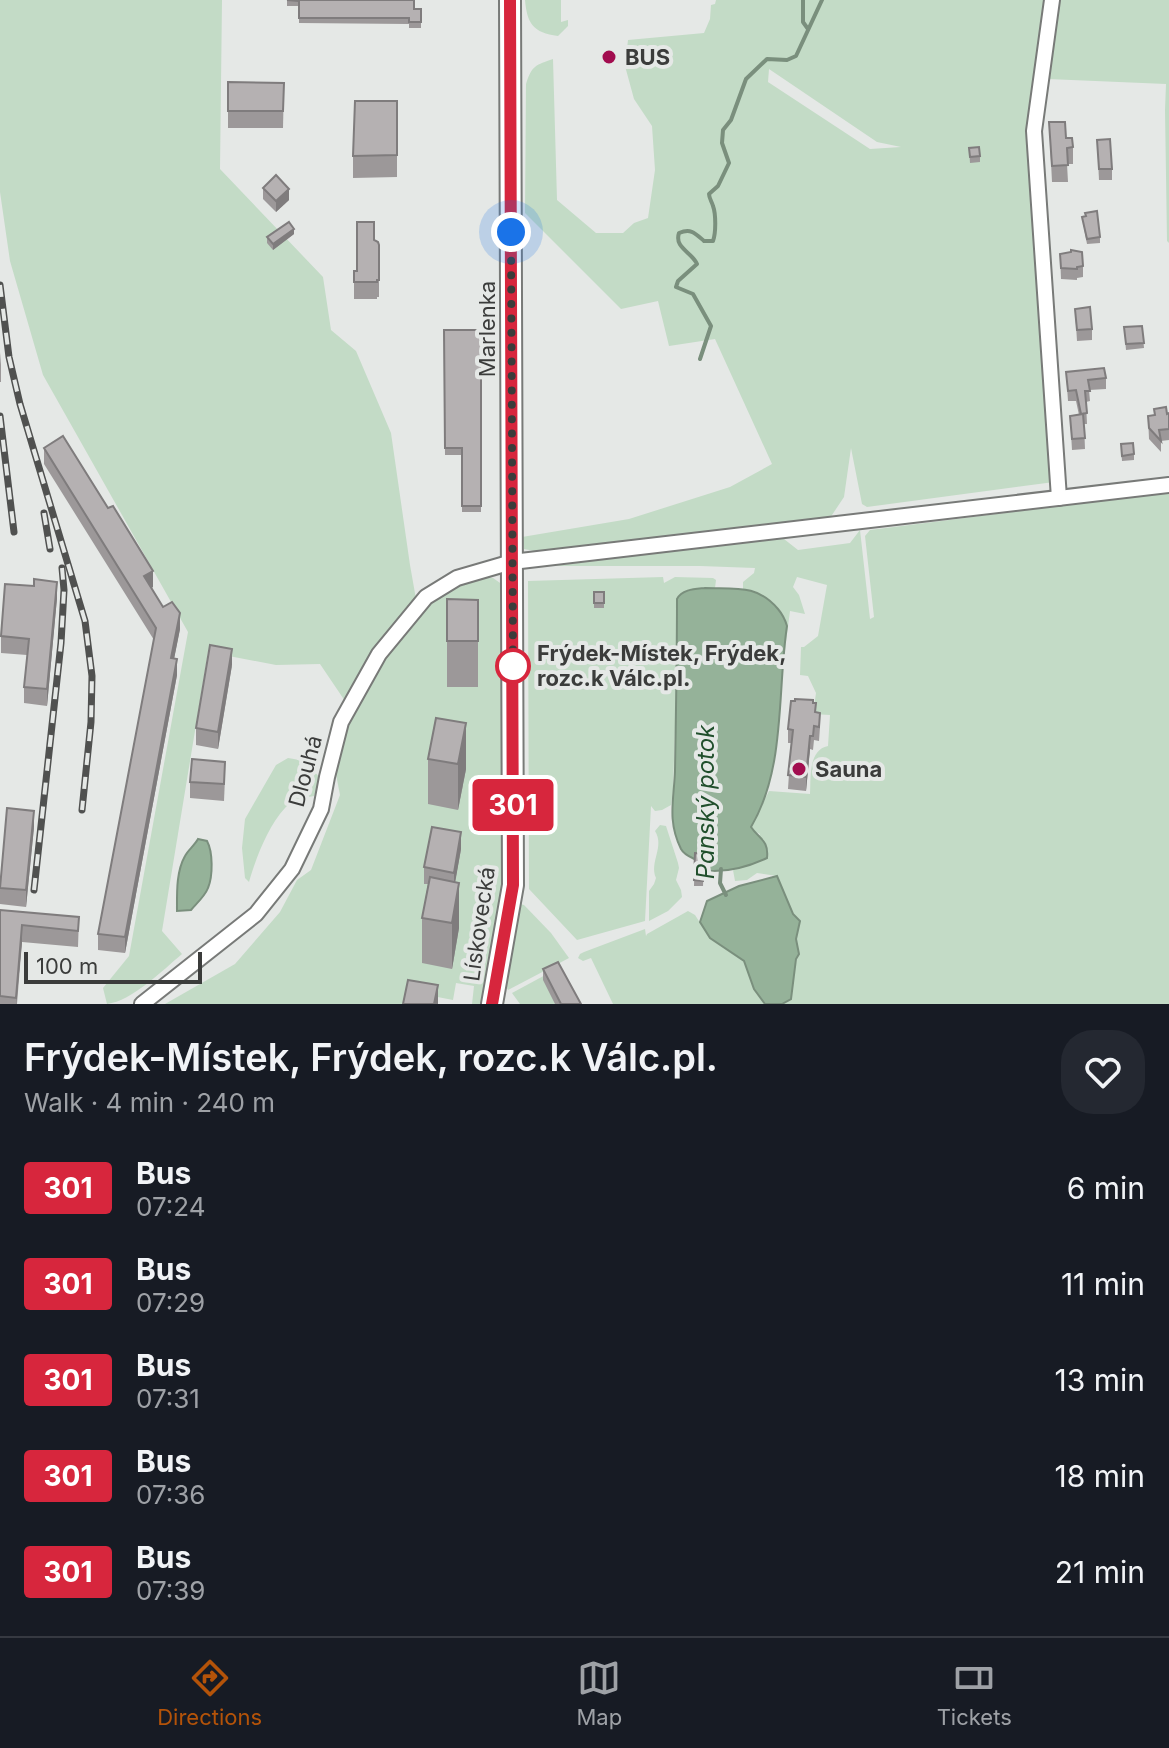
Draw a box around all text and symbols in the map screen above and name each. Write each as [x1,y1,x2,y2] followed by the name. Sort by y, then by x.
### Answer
[625,44,670,70] place label: BUS
[600,48,618,66] marker: BUS
[491,212,531,252] your location
[474,281,500,377] street label: Marlenka
[537,640,786,691] place label: Frýdek-Místek, Frýdek, rozc.k Válc.pl.
[496,649,530,683] marker: Frýdek-Místek, Frýdek, rozc.k Válc.pl.
[691,724,720,879] water label: Panský potok
[283,732,327,810] street label: Dlouhá
[815,756,882,782] place label: Sauna
[790,760,808,778] marker: Sauna
[467,779,559,831] line badge: 301
[488,788,538,822] text: 301
[458,865,500,983] street label: Lískovecká
[24,948,202,984] scale bar
[36,953,98,979] text: 100 m
[1061,1030,1145,1114] button: heart
[24,1034,718,1080] text: Frýdek-Místek, Frýdek, rozc.k Válc.pl.
[24,1087,275,1118] text: Walk · 4 min · 240 m
[136,1155,191,1191] text: Bus
[1067,1170,1145,1206] text: 6 min
[43,1171,93,1205] text: 301
[136,1191,205,1222] text: 07:24
[136,1251,191,1287] text: Bus
[1061,1266,1145,1302] text: 11 min
[43,1267,93,1301] text: 301
[136,1287,205,1318] text: 07:29
[136,1347,191,1383] text: Bus
[1055,1362,1145,1398] text: 13 min
[43,1363,93,1397] text: 301
[136,1383,200,1414] text: 07:31
[136,1443,191,1479] text: Bus
[1055,1458,1145,1494] text: 18 min
[43,1459,93,1493] text: 301
[136,1479,205,1510] text: 07:36
[136,1539,191,1575] text: Bus
[1055,1554,1145,1590] text: 21 min
[43,1555,93,1589] text: 301
[136,1575,205,1606] text: 07:39
[157,1656,262,1730] tab: Directions
[577,1656,622,1730] tab: Map
[937,1656,1012,1730] tab: Tickets

